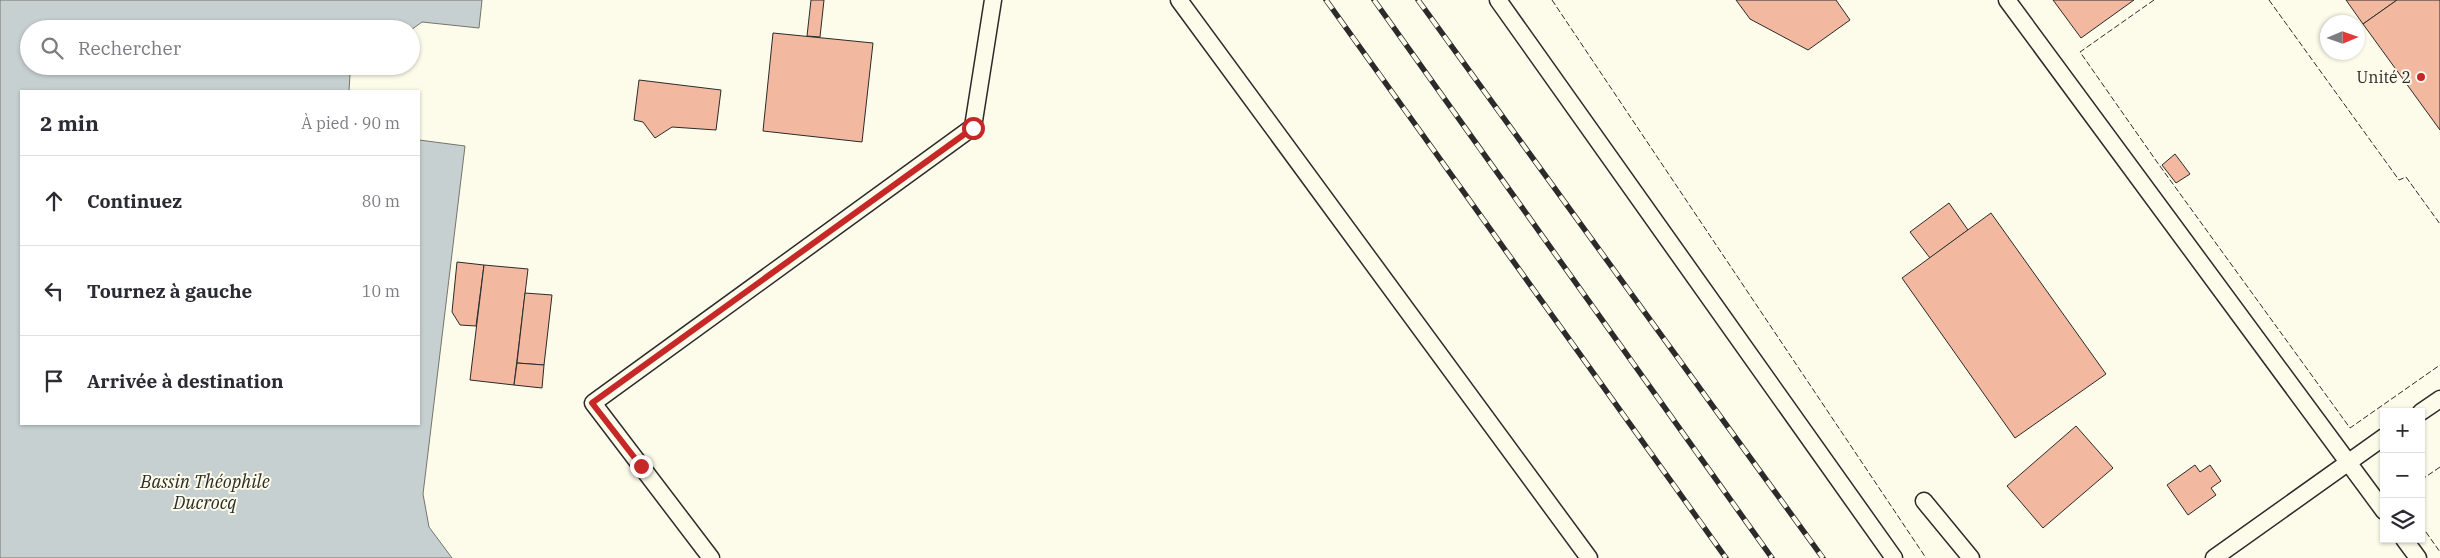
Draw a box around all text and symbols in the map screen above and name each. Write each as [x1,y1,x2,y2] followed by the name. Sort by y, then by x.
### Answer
[2320,15,2365,60] north arrow
[20,20,420,75] search box
[38,34,66,62] icon: search
[78,36,181,60] text: Rechercher
[2356,67,2411,87] place label: Unité 2
[2415,71,2427,83] marker: Unité 2
[40,109,99,137] text: 2 min
[301,113,400,133] text: À pied · 90 m
[962,117,985,140] route start
[40,187,68,215] icon: ahead
[87,189,182,213] text: Continuez
[362,191,400,211] text: 80 m
[40,277,68,305] icon: left
[87,279,252,303] text: Tournez à gauche
[362,281,400,301] text: 10 m
[40,367,68,395] icon: arrive
[87,369,284,393] text: Arrivée à destination
[2380,408,2425,543] map controls
[2380,408,2425,453] button: +
[2380,453,2425,498] button: −
[630,455,653,478] route end
[139,470,270,514] water label: Bassin Théophile Ducrocq
[2380,498,2425,543] button: layers

